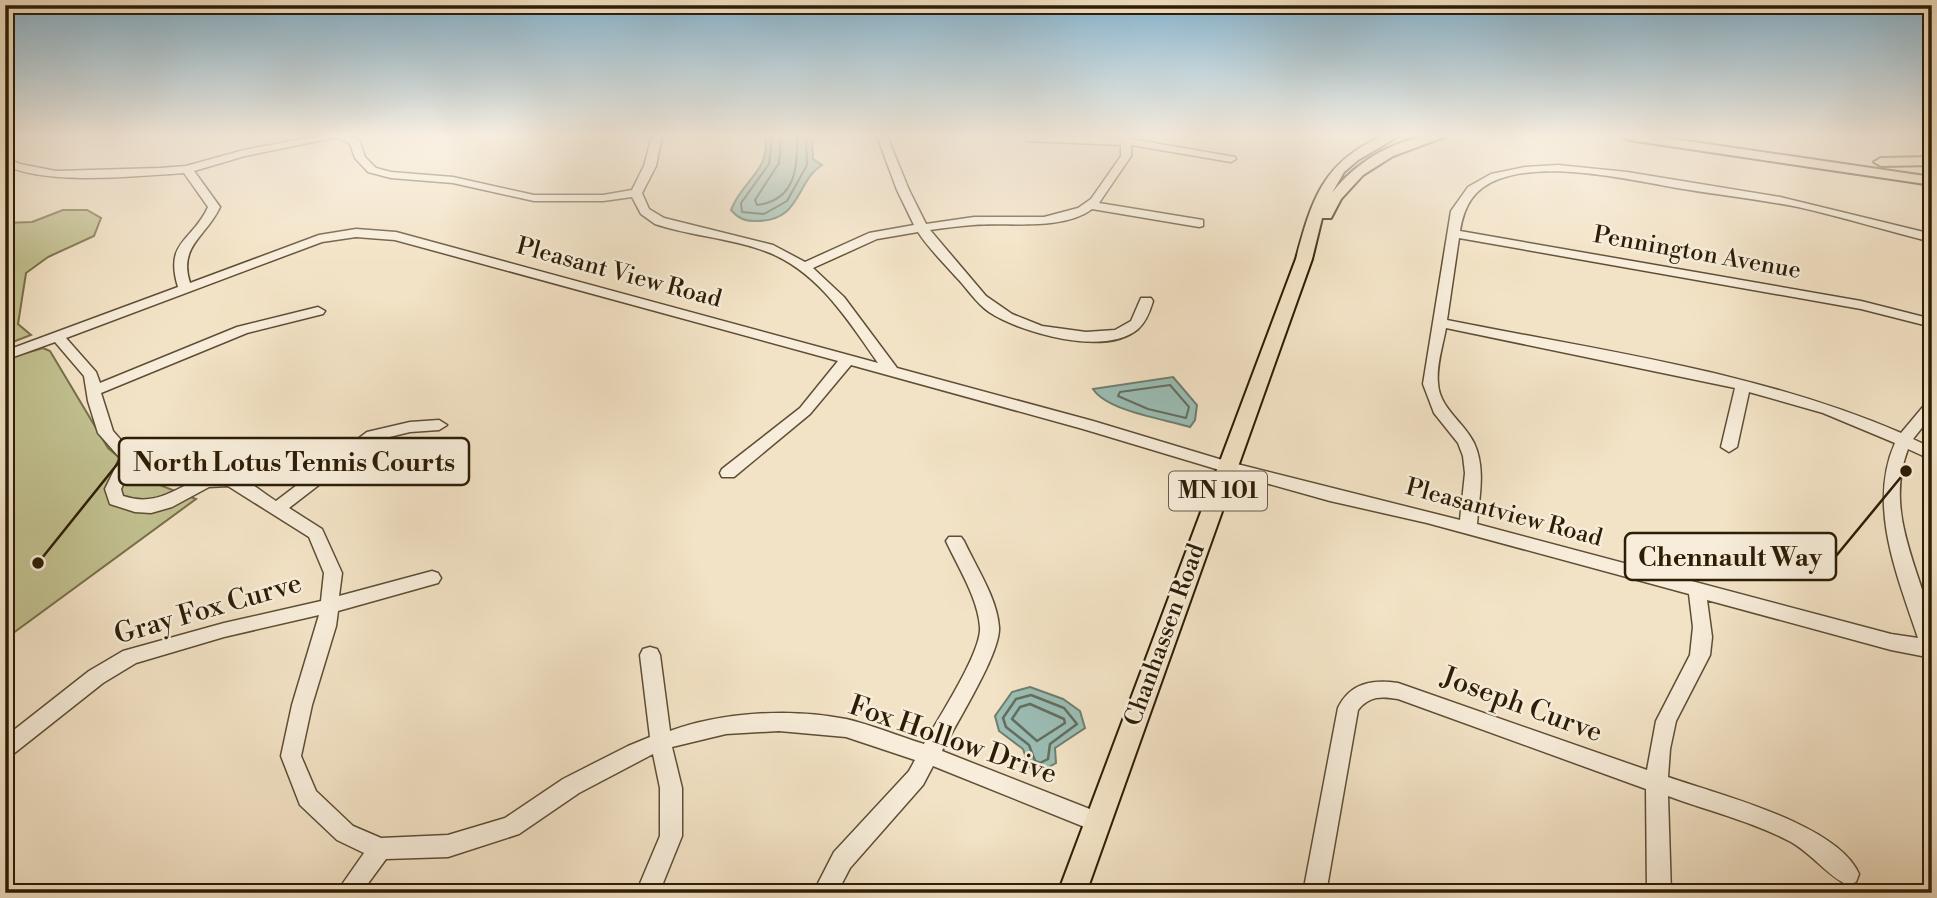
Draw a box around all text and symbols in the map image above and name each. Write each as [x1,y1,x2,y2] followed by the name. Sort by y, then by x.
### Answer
[1591,220,1803,286] street label: Pennington Avenue
[513,231,725,315] street label: Pleasant View Road
[119,438,469,485] callout: North Lotus Tennis Courts
[133,447,455,479] text: North Lotus Tennis Courts
[1169,471,1267,510] road number: MN 101
[1402,472,1606,554] street label: Pleasantview Road
[1625,533,1836,580] callout: Chennault Way
[1118,539,1212,730] street label: Chanhassen Road
[1638,542,1823,574] text: Chennault Way
[110,566,306,652] street label: Gray Fox Curve
[1436,659,1607,750] street label: Joseph Curve
[844,688,1062,792] street label: Fox Hollow Drive

